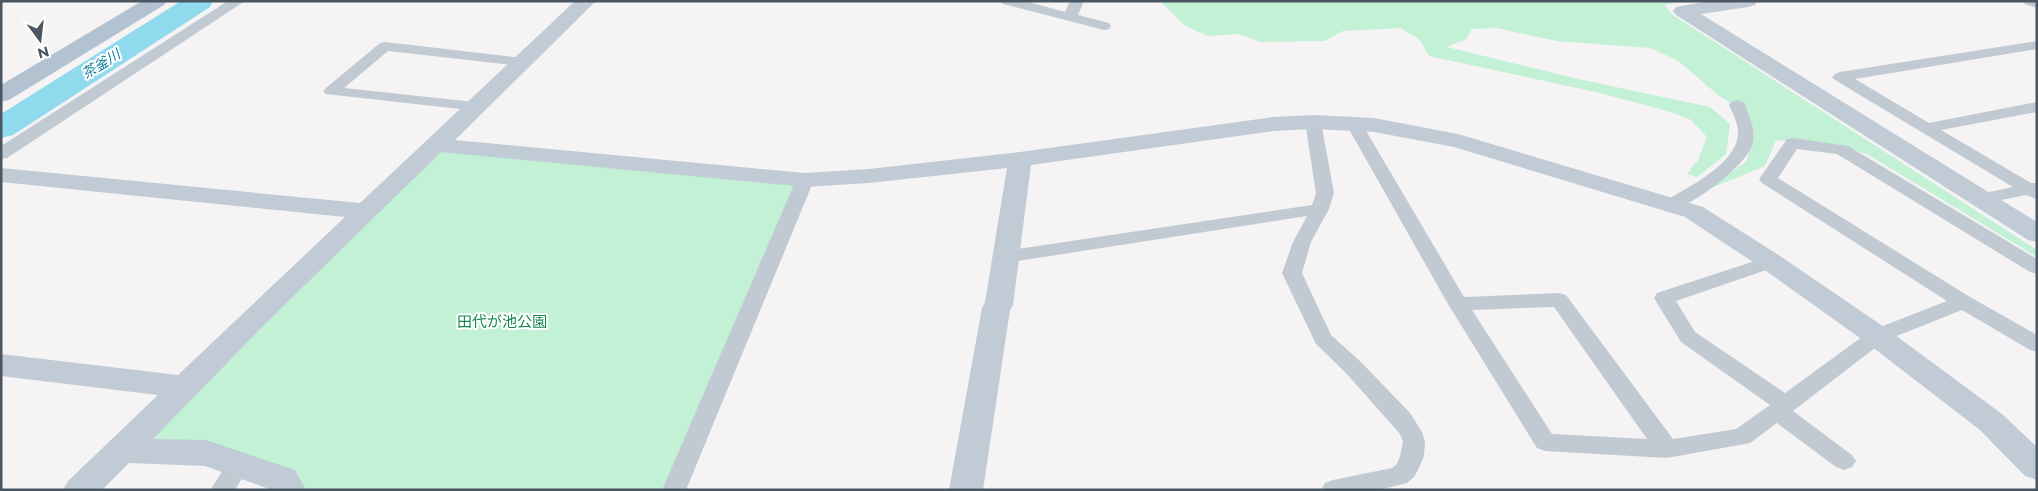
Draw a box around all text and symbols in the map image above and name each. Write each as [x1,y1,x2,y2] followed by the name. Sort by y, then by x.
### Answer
[15,15,65,65] north arrow
[36,42,51,63] text: N
[78,44,125,83] water label: 茶釜川
[457,312,547,331] park label: 田代が池公園

